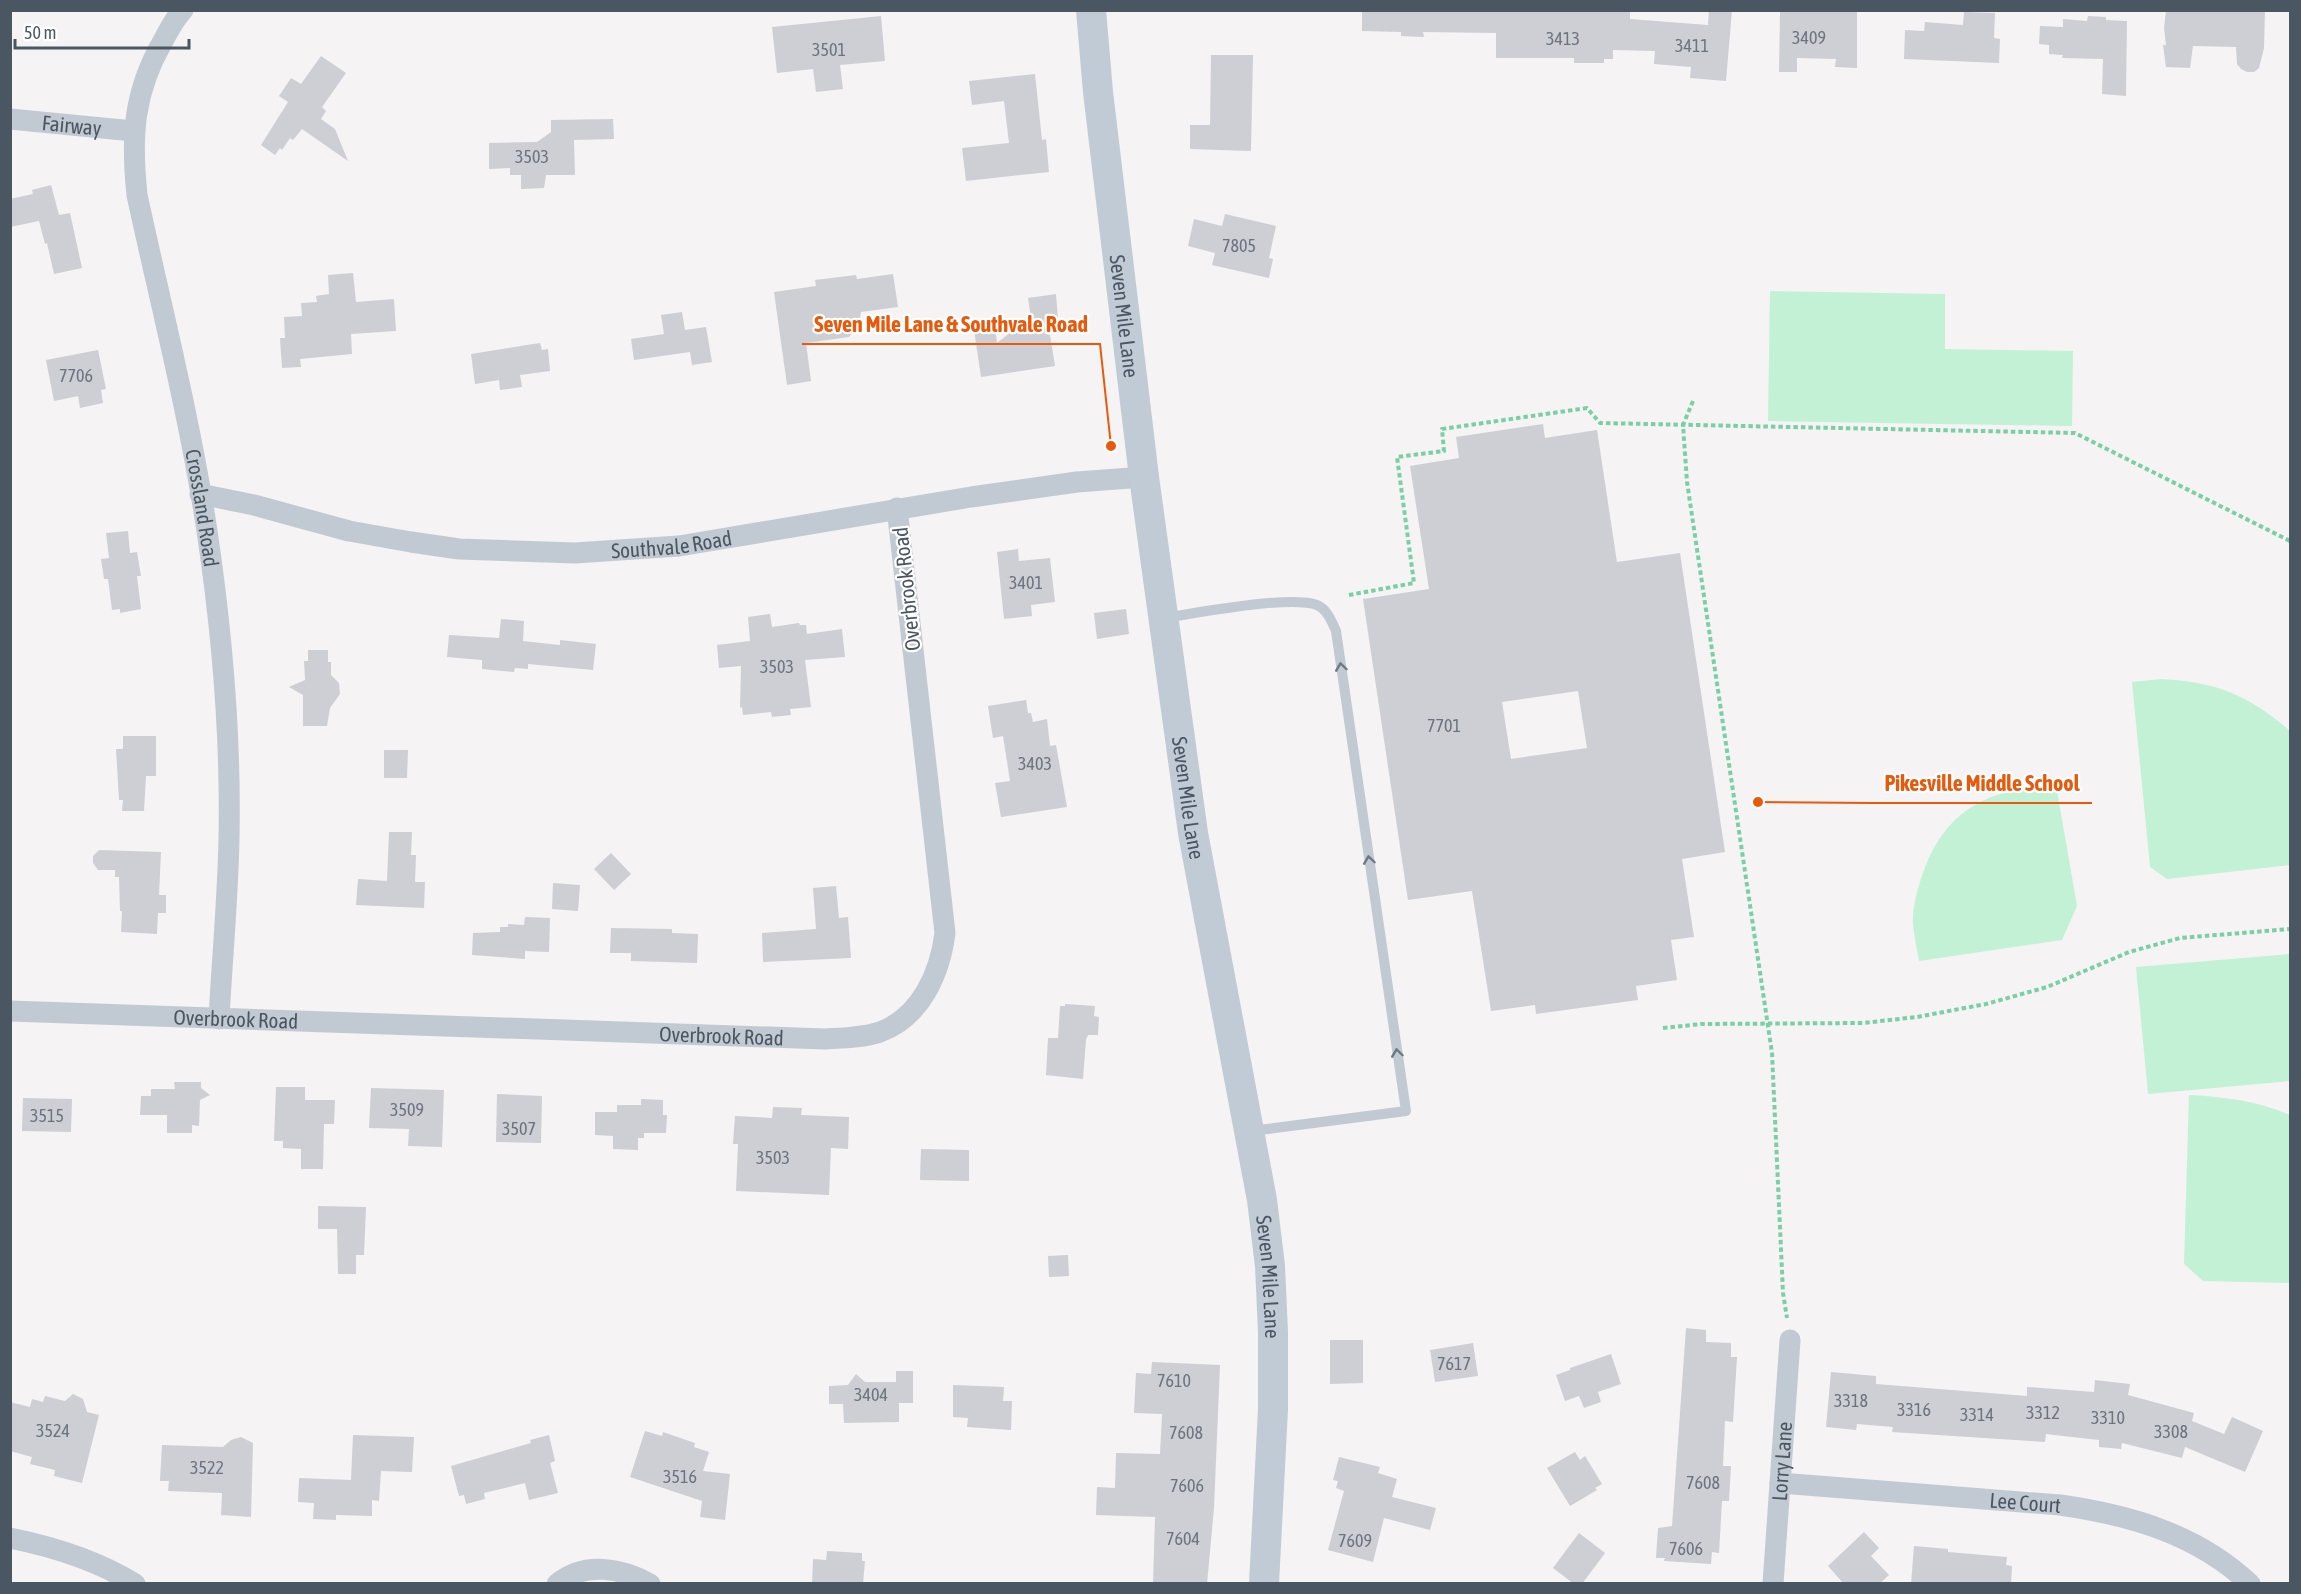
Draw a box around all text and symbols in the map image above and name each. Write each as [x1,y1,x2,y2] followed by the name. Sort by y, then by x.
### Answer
[15,12,189,50] scale bar
[24,22,56,43] text: 50 m
[1792,27,1826,48] house number: 3409
[1546,28,1580,49] house number: 3413
[1675,35,1709,56] house number: 3411
[812,39,846,60] house number: 3501
[41,110,103,140] street label: Fairway
[515,146,549,167] house number: 3503
[1222,235,1256,256] house number: 7805
[1106,253,1144,379] street label: Seven Mile Lane
[802,304,1100,344] callout: Seven Mile Lane & Southvale Road
[814,311,1088,337] text: Seven Mile Lane & Southvale Road
[59,365,93,386] house number: 7706
[181,447,224,568] street label: Crossland Road
[610,525,733,563] street label: Southvale Road
[888,526,924,652] street label: Overbrook Road
[1009,572,1043,593] house number: 3401
[760,656,794,677] house number: 3503
[1336,663,1348,672] one-way arrow
[1427,715,1461,736] house number: 7701
[1168,735,1210,861] street label: Seven Mile Lane
[1018,753,1052,774] house number: 3403
[1873,763,2092,803] callout: Pikesville Middle School
[1884,770,2081,796] text: Pikesville Middle School
[1364,856,1376,865] one-way arrow
[173,1005,299,1033] street label: Overbrook Road
[659,1021,784,1050] street label: Overbrook Road
[1392,1048,1404,1058] one-way arrow
[390,1099,424,1120] house number: 3509
[30,1105,64,1126] house number: 3515
[502,1118,536,1139] house number: 3507
[756,1147,790,1168] house number: 3503
[1252,1214,1285,1338] street label: Seven Mile Lane
[1437,1353,1471,1374] house number: 7617
[1157,1370,1191,1391] house number: 7610
[854,1384,888,1405] house number: 3404
[1834,1390,1868,1411] house number: 3318
[1897,1399,1931,1420] house number: 3316
[2026,1402,2060,1423] house number: 3312
[1960,1404,1994,1425] house number: 3314
[2091,1407,2125,1428] house number: 3310
[36,1420,70,1441] house number: 3524
[1767,1421,1796,1502] street label: Lorry Lane
[2154,1421,2188,1442] house number: 3308
[1169,1422,1203,1443] house number: 7608
[190,1457,224,1478] house number: 3522
[663,1466,697,1487] house number: 3516
[1686,1472,1720,1493] house number: 7608
[1170,1475,1204,1496] house number: 7606
[1989,1488,2062,1517] street label: Lee Court
[1166,1528,1200,1549] house number: 7604
[1338,1530,1372,1551] house number: 7609
[1669,1538,1703,1559] house number: 7606

